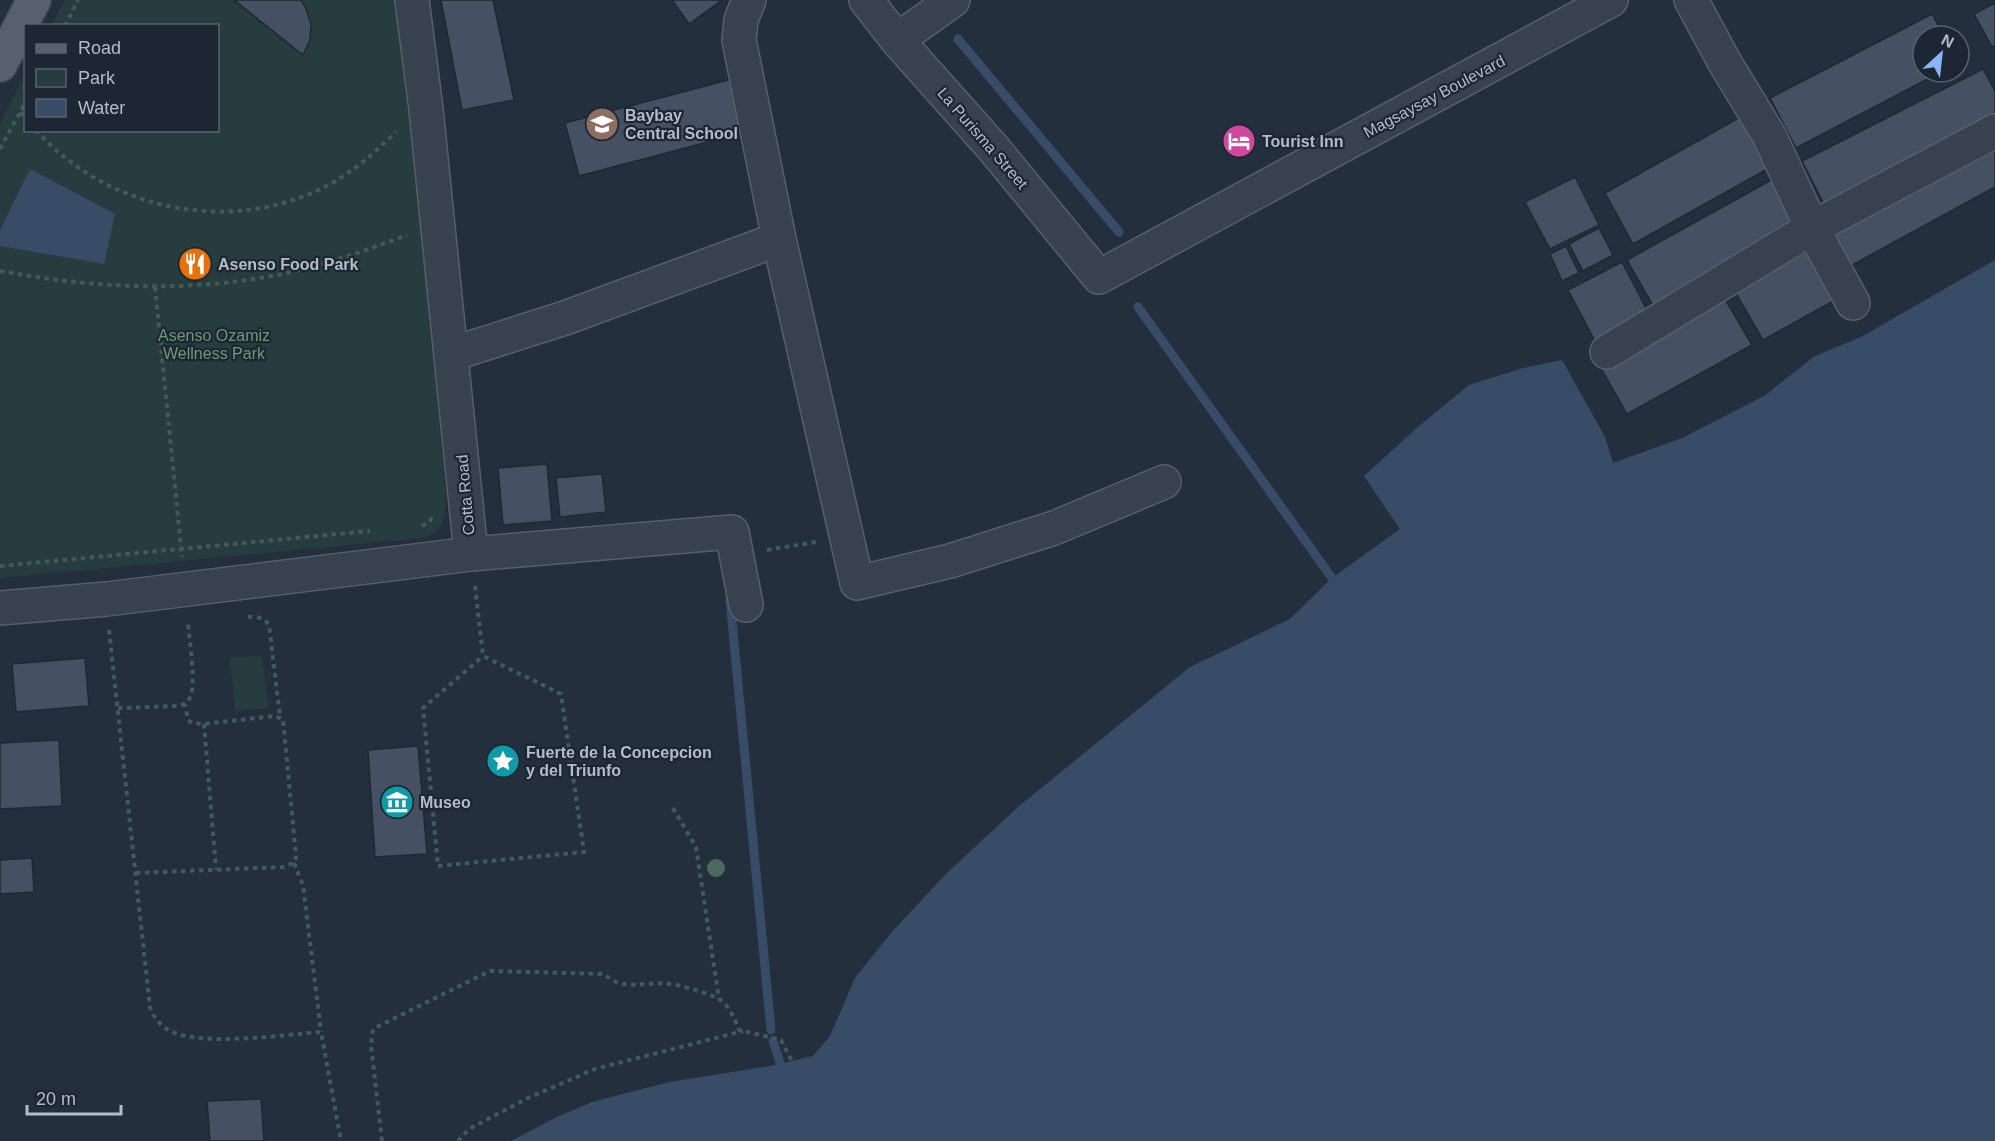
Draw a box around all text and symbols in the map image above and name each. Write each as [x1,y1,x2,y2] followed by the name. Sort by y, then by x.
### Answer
[24,24,219,132] legend
[1911,24,1971,84] north arrow
[1939,31,1957,51] text: N
[78,38,121,58] text: Road
[1361,52,1508,141] street label: Magsaysay Boulevard
[78,68,116,88] text: Park
[934,84,1031,193] street label: La Purisma Street
[78,98,125,118] text: Water
[584,106,620,142] school or university icon: Baybay Central School
[625,107,738,142] place label: Baybay Central School
[1221,123,1257,159] hotel icon: Tourist Inn
[1262,133,1343,150] place label: Tourist Inn
[177,246,213,282] restaurant icon: Asenso Food Park
[218,256,359,273] place label: Asenso Food Park
[158,327,270,362] park label: Asenso Ozamiz Wellness Park
[454,454,477,536] street label: Cotta Road
[485,743,521,779] place icon: Fuerte de la Concepcion y del Triunfo
[526,744,712,779] place label: Fuerte de la Concepcion y del Triunfo
[379,784,415,820] museum icon: Museo
[420,794,471,811] place label: Museo
[27,1078,122,1116] scale bar
[36,1089,76,1109] text: 20 m

